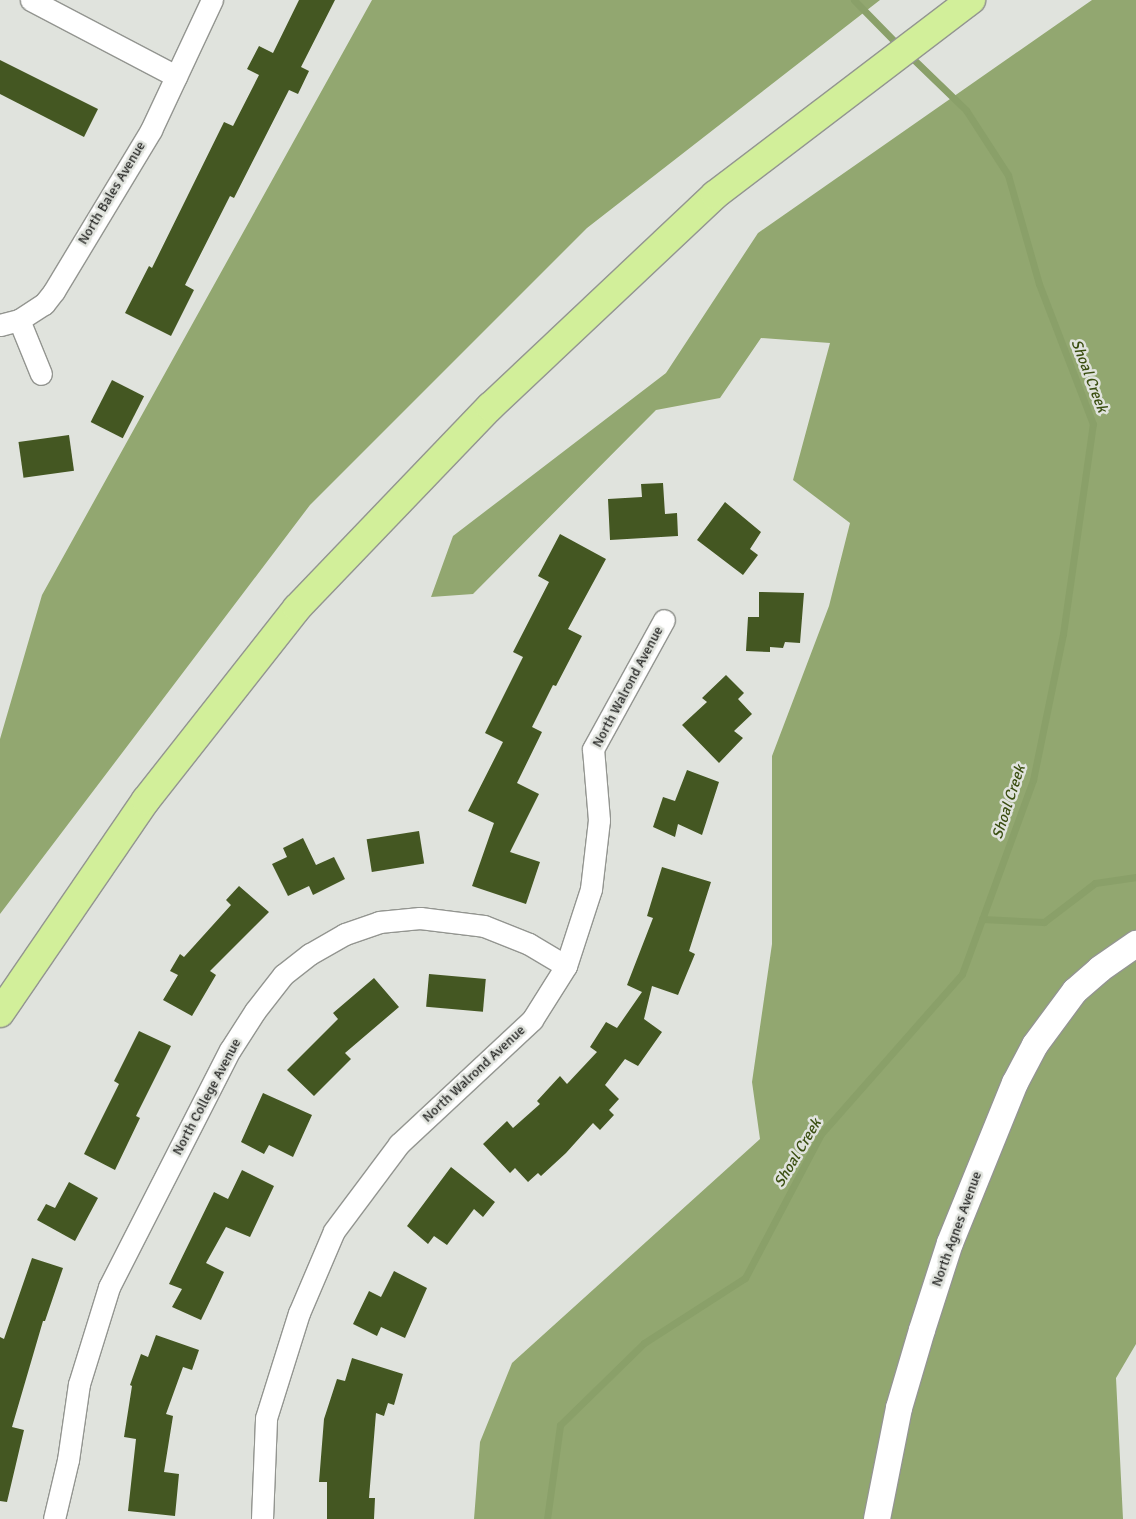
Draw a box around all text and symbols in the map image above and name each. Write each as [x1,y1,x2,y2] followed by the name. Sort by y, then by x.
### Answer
[75,138,149,248] street label: North Bales Avenue
[1067,337,1111,415] water label: Shoal Creek
[589,624,667,750] street label: North Walrond Avenue
[989,763,1029,841] water label: Shoal Creek
[419,1022,529,1126] street label: North Walrond Avenue
[169,1036,245,1158] street label: North College Avenue
[771,1116,825,1190] water label: Shoal Creek
[928,1169,986,1289] street label: North Agnes Avenue

